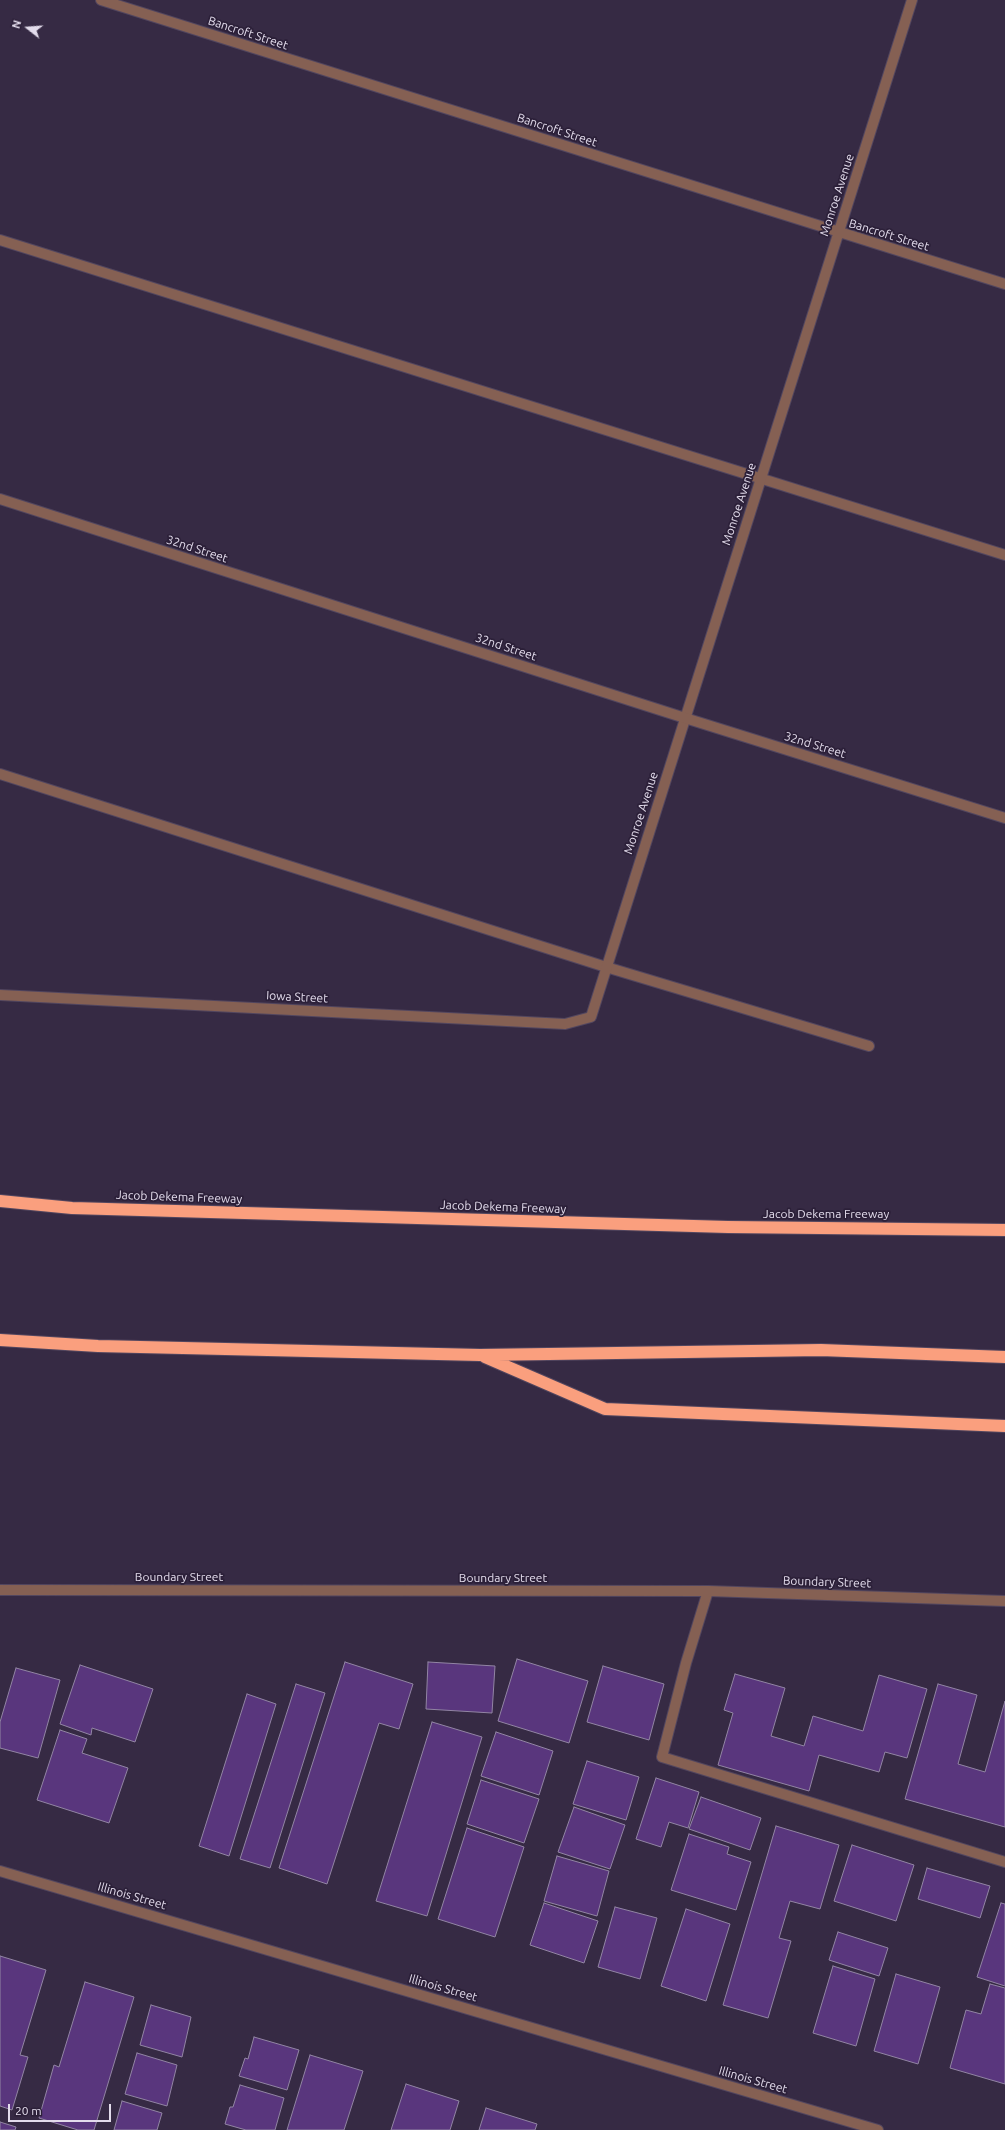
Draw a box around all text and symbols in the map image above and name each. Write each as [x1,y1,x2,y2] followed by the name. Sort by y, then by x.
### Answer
[8,8,48,48] north arrow
[206,13,290,53] street label: Bancroft Street
[10,19,23,30] text: N
[515,110,599,150] street label: Bancroft Street
[817,152,857,238] street label: Monroe Avenue
[847,216,931,254] street label: Bancroft Street
[719,461,759,547] street label: Monroe Avenue
[165,532,229,566] street label: 32nd Street
[474,630,538,664] street label: 32nd Street
[782,729,848,761] street label: 32nd Street
[621,770,661,856] street label: Monroe Avenue
[266,988,328,1006] street label: Iowa Street
[116,1188,242,1206] street label: Jacob Dekema Freeway
[440,1198,566,1216] street label: Jacob Dekema Freeway
[763,1207,889,1221] street label: Jacob Dekema Freeway
[135,1570,223,1584] street label: Boundary Street
[459,1571,547,1585] street label: Boundary Street
[783,1573,871,1591] street label: Boundary Street
[96,1879,168,1913] street label: Illinois Street
[407,1971,479,2005] street label: Illinois Street
[717,2063,789,2097] street label: Illinois Street
[10,2096,113,2122] scale bar
[15,2104,42,2117] text: 20 m

